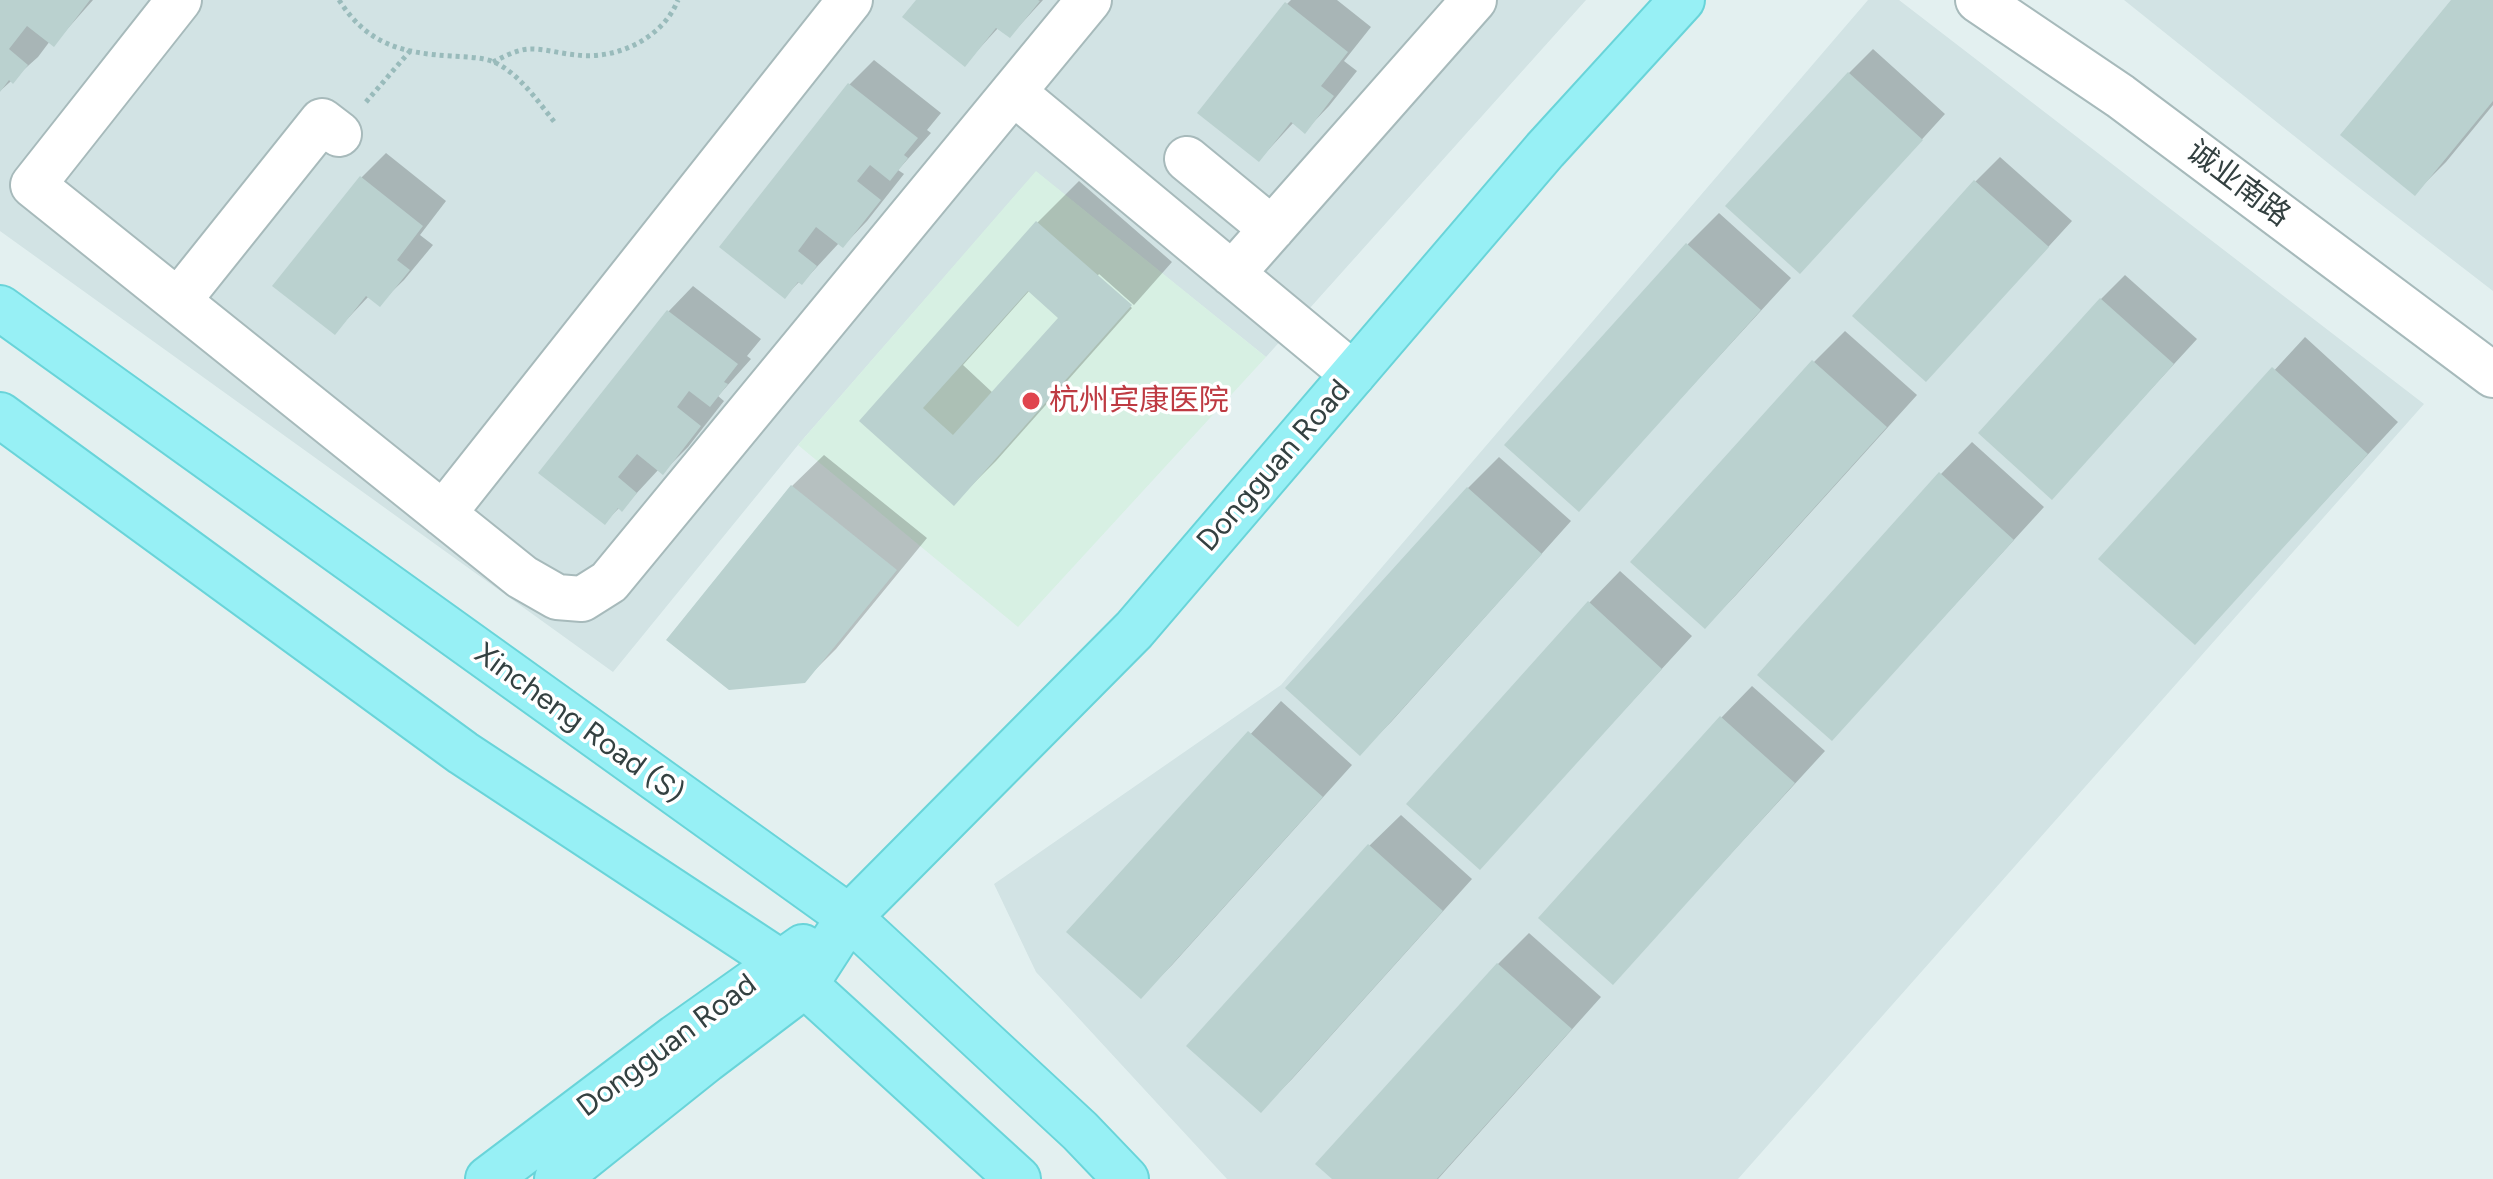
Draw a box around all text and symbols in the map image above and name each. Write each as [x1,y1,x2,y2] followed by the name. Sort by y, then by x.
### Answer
[2179,134,2297,234] street label: 诚业南路
[1190,373,1358,559] street label: Dongguan Road
[1049,383,1229,419] place label: 杭州宾康医院
[1020,390,1042,412] marker: 杭州宾康医院
[468,636,690,812] street label: Xincheng Road (S)
[570,967,764,1125] street label: Dongguan Road

